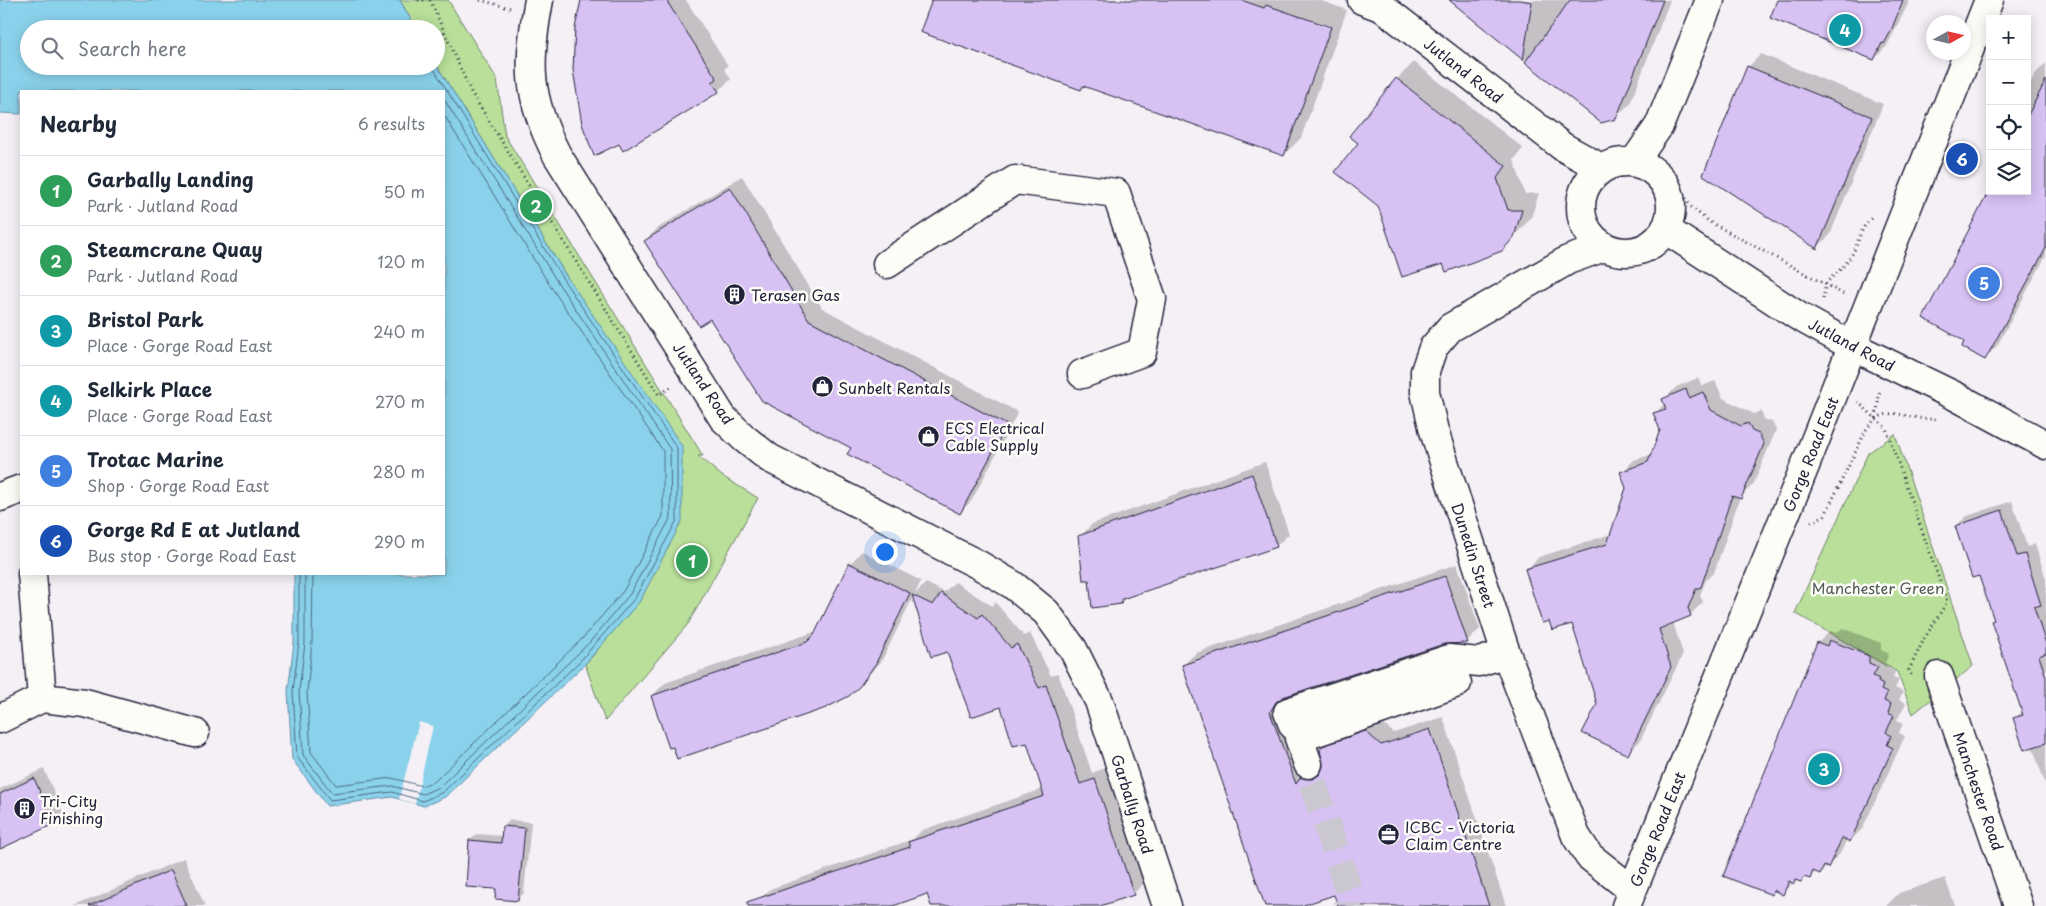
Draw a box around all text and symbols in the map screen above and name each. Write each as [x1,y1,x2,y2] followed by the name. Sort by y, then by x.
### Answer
[1829,11,1861,49] pin: 4
[1926,15,1971,60] north arrow
[1986,15,2031,195] map controls
[1986,15,2031,60] button: +
[20,20,445,75] search box
[1420,32,1508,108] street label: Jutland Road
[38,34,66,62] icon: search
[78,34,187,62] text: Search here
[1986,60,2031,105] button: −
[1986,105,2031,150] button: locate
[40,107,117,139] text: Nearby
[358,111,425,135] text: 6 results
[1946,140,1978,178] pin: 6
[1986,150,2031,195] button: layers
[87,165,253,193] text: Garbally Landing
[52,179,60,203] text: 1
[384,179,425,203] text: 50 m
[520,187,552,225] pin: 2
[87,193,238,217] text: Park · Jutland Road
[87,235,263,263] text: Steamcrane Quay
[50,249,62,273] text: 2
[378,249,425,273] text: 120 m
[87,263,238,287] text: Park · Jutland Road
[1968,264,2000,302] pin: 5
[723,282,747,306] building icon: Terasen Gas
[751,283,840,306] place label: Terasen Gas
[87,305,204,333] text: Bristol Park
[1805,312,1899,376] street label: Jutland Road
[51,319,61,343] text: 3
[373,319,425,343] text: 240 m
[87,333,272,357] text: Place · Gorge Road East
[668,337,740,429] street label: Jutland Road
[87,375,212,403] text: Selkirk Place
[810,375,834,399] shop icon: Sunbelt Rentals
[838,376,951,399] place label: Sunbelt Rentals
[51,389,61,413] text: 4
[375,389,425,413] text: 270 m
[1776,393,1844,515] street label: Gorge Road East
[87,403,272,427] text: Place · Gorge Road East
[945,416,1044,456] place label: ECS Electrical Cable Supply
[917,424,941,448] shop icon: ECS Electrical Cable Supply
[87,445,224,473] text: Trotac Marine
[51,459,61,483] text: 5
[373,459,425,483] text: 280 m
[87,473,269,497] text: Shop · Gorge Road East
[1446,499,1502,611] street label: Dunedin Street
[87,515,300,543] text: Gorge Rd E at Jutland
[50,529,62,553] text: 6
[374,529,425,553] text: 290 m
[872,539,898,565] your location
[676,542,708,580] pin: 1
[87,543,296,567] text: Bus stop · Gorge Road East
[1812,576,1944,599] park label: Manchester Green
[1948,729,2010,853] street label: Manchester Road
[1808,750,1840,788] pin: 3
[1106,751,1160,857] street label: Garbally Road
[1623,768,1691,890] street label: Gorge Road East
[40,789,103,829] place label: Tri-City Finishing
[12,797,36,821] building icon: Tri-City Finishing
[1405,815,1516,855] place label: ICBC - Victoria Claim Centre
[1377,823,1401,847] office icon: ICBC - Victoria Claim Centre

